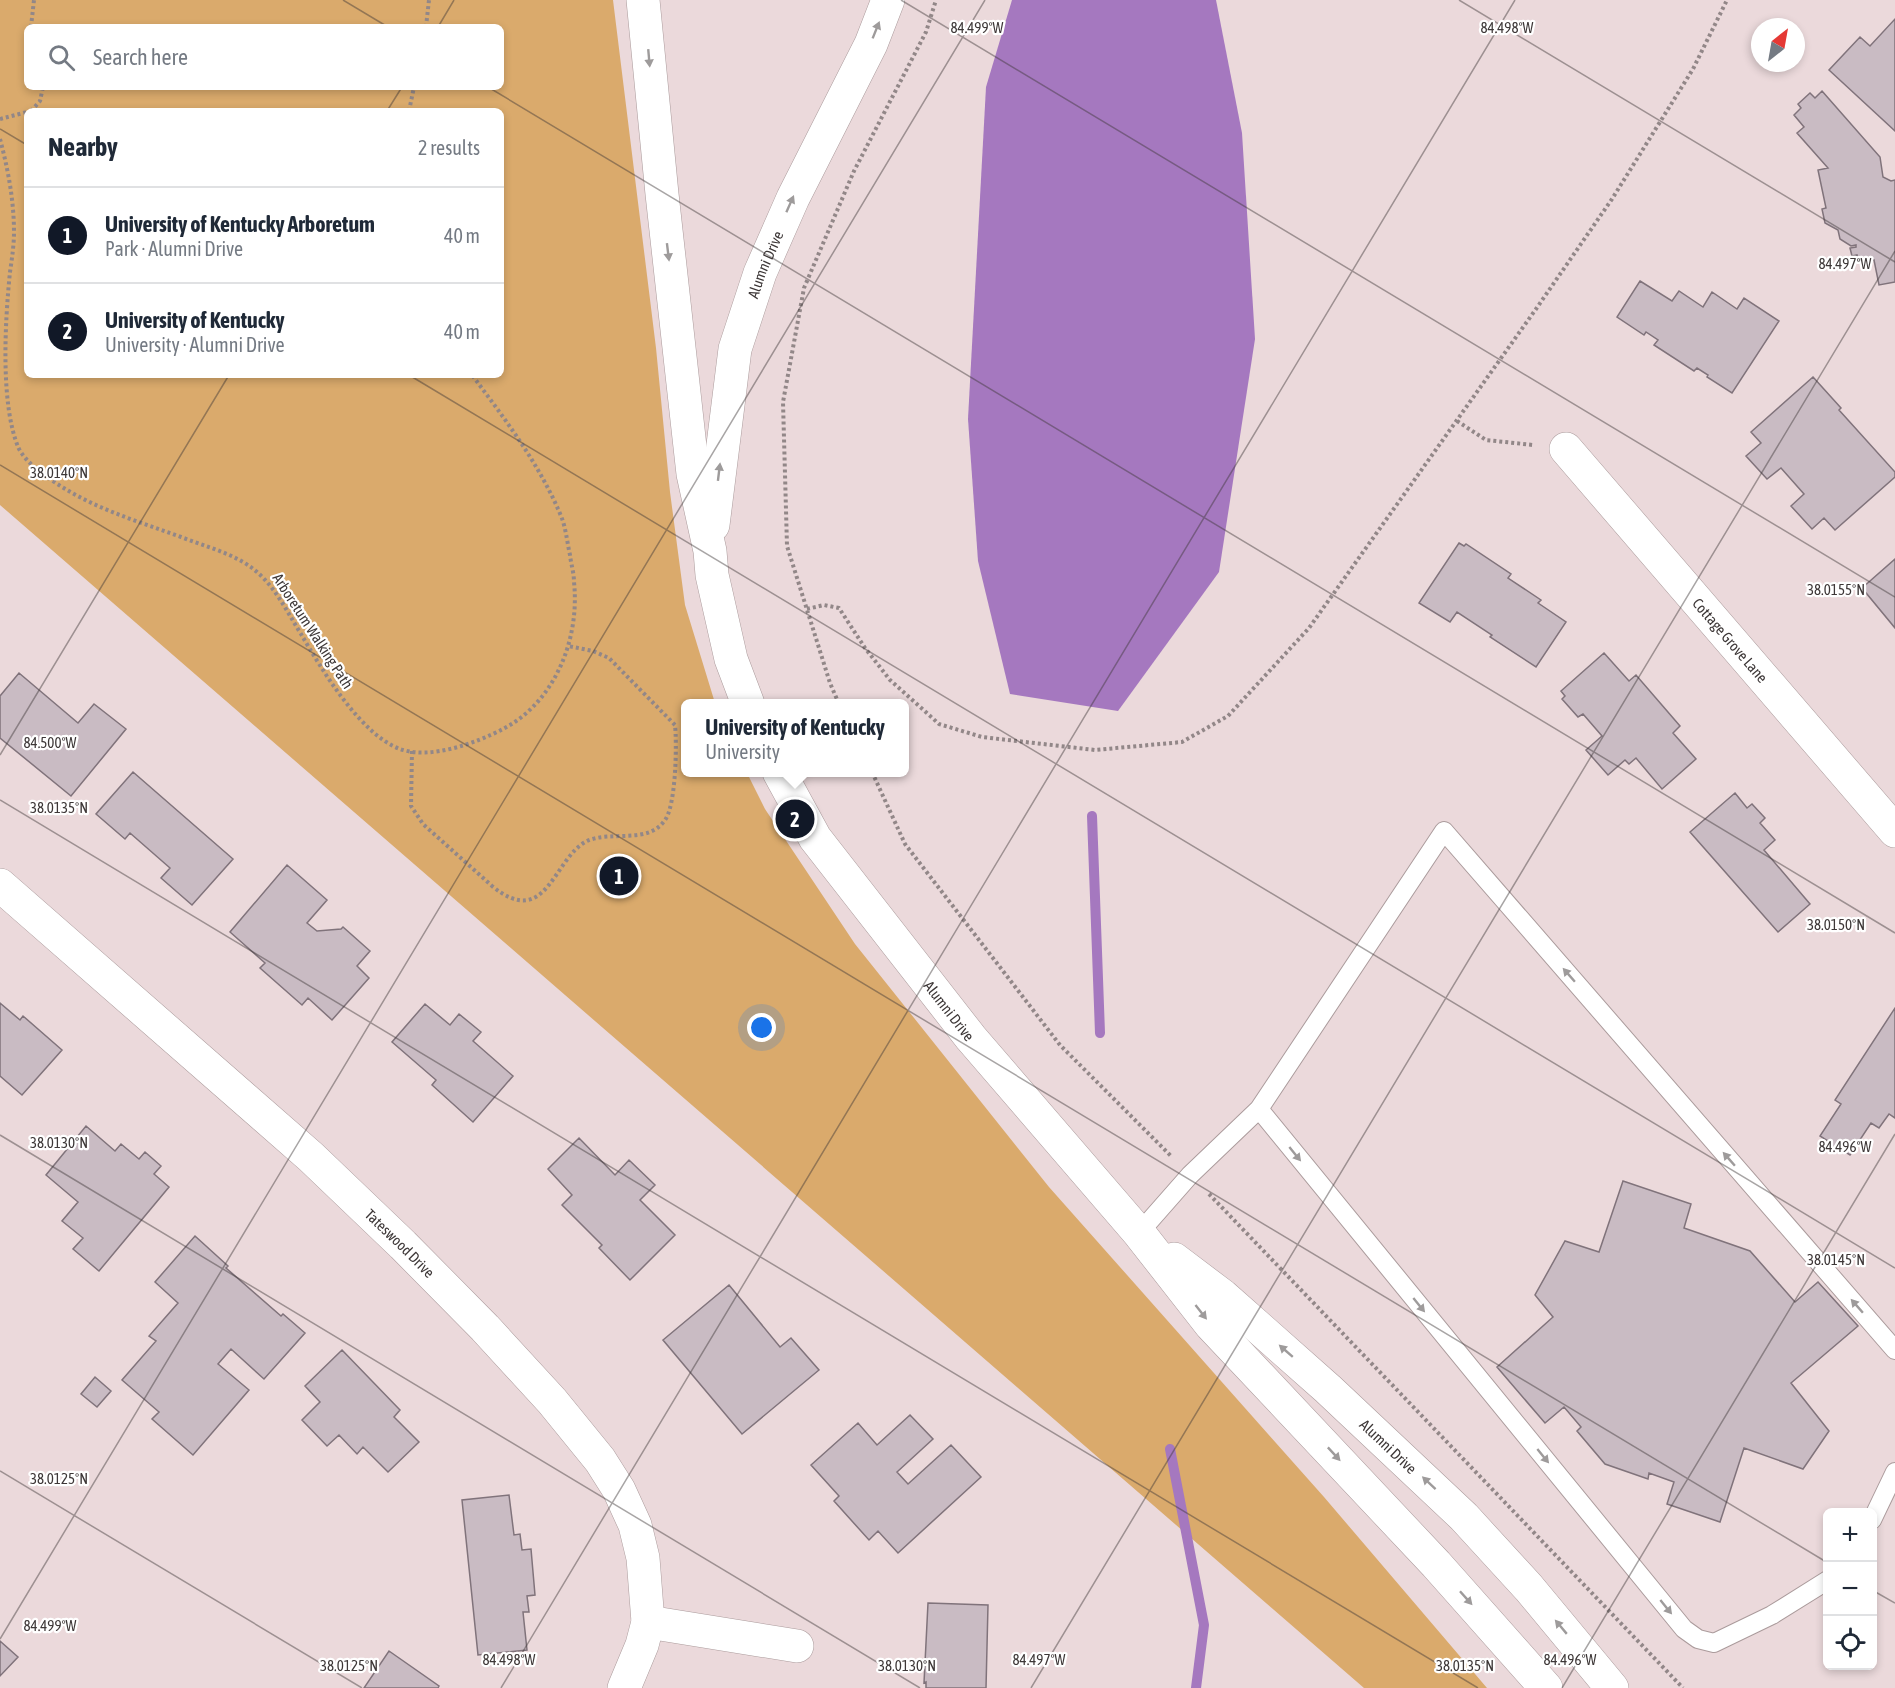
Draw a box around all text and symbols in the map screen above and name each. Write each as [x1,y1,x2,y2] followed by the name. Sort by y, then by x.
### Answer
[1751,18,1805,72] north arrow
[951,19,1004,36] text: 84.499°W
[1481,19,1534,36] text: 84.498°W
[871,20,881,38] one-way arrow
[24,24,504,90] search box
[45,41,78,74] icon: search
[93,44,188,70] text: Search here
[644,49,654,68] one-way arrow
[48,132,118,162] text: Nearby
[418,136,480,159] text: 2 results
[785,195,795,213] one-way arrow
[105,211,375,237] text: University of Kentucky Arboretum
[63,224,72,247] text: 1
[444,224,480,247] text: 40 m
[744,228,786,300] street label: Alumni Drive
[105,237,243,260] text: Park · Alumni Drive
[664,243,673,262] one-way arrow
[1819,255,1872,272] text: 84.497°W
[105,307,285,333] text: University of Kentucky
[63,320,72,343] text: 2
[444,320,480,343] text: 40 m
[105,333,285,356] text: University · Alumni Drive
[715,463,724,482] one-way arrow
[30,464,88,481] text: 38.0140°N
[269,570,357,692] street label: Arboretum Walking Path
[1807,581,1865,598] text: 38.0155°N
[1690,594,1771,686] street label: Cottage Grove Lane
[681,699,909,777] popup
[705,714,885,740] text: University of Kentucky
[24,734,77,751] text: 84.500°W
[705,740,780,763] text: University
[776,796,814,842] pin: 2
[30,799,88,816] text: 38.0135°N
[600,854,638,898] pin: 1
[1807,916,1865,933] text: 38.0150°N
[1563,968,1576,983] one-way arrow
[921,977,978,1044] street label: Alumni Drive
[747,1013,776,1042] your location
[30,1134,88,1151] text: 38.0130°N
[1819,1138,1872,1155] text: 84.496°W
[1289,1146,1302,1162] one-way arrow
[1723,1152,1736,1167] one-way arrow
[362,1205,438,1281] street label: Tateswood Drive
[1807,1251,1865,1268] text: 38.0145°N
[1413,1297,1426,1313] one-way arrow
[1851,1299,1864,1314] one-way arrow
[1194,1304,1207,1320] one-way arrow
[1278,1344,1293,1358] one-way arrow
[1357,1415,1421,1477] street label: Alumni Drive
[1327,1447,1341,1462] one-way arrow
[1536,1448,1549,1464] one-way arrow
[30,1470,88,1487] text: 38.0125°N
[1422,1477,1436,1491] one-way arrow
[1823,1508,1877,1670] map controls
[1823,1508,1877,1562] button: +
[1823,1562,1877,1616] button: −
[1459,1590,1472,1605] one-way arrow
[1659,1599,1672,1614] one-way arrow
[1823,1616,1877,1670] button: locate
[24,1617,77,1634] text: 84.499°W
[1555,1620,1568,1635] one-way arrow
[483,1651,536,1668] text: 84.498°W
[1013,1651,1066,1668] text: 84.497°W
[1544,1651,1597,1668] text: 84.496°W
[320,1657,378,1674] text: 38.0125°N
[878,1657,936,1674] text: 38.0130°N
[1436,1657,1494,1674] text: 38.0135°N

